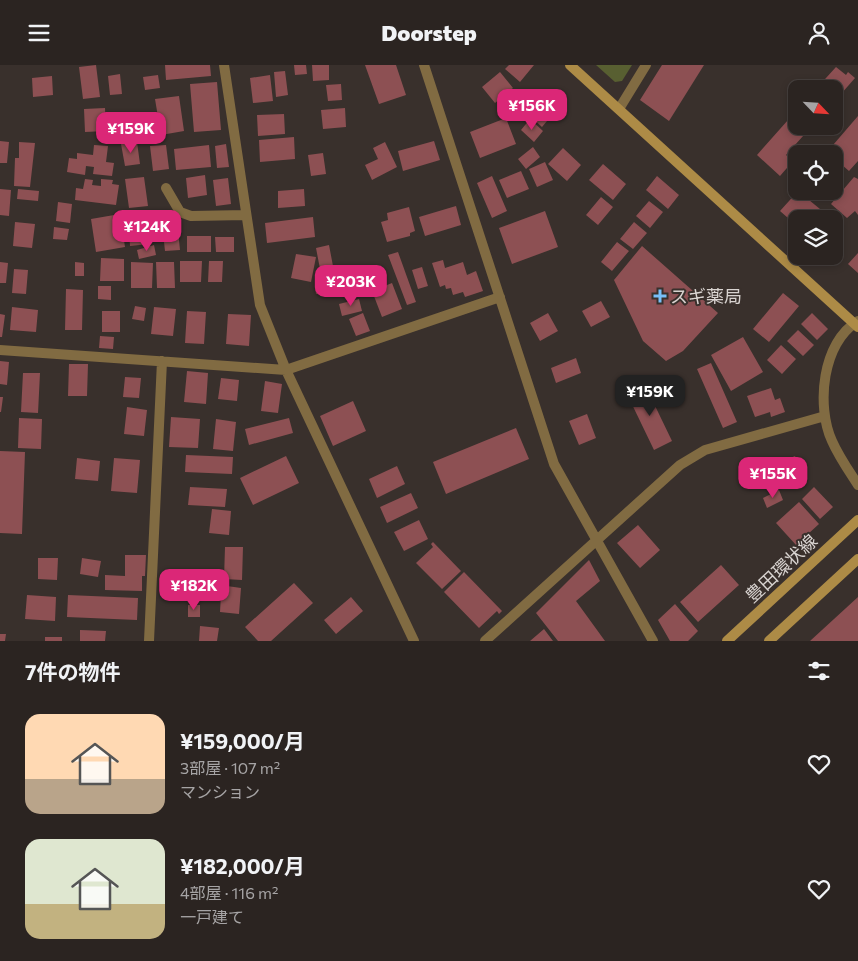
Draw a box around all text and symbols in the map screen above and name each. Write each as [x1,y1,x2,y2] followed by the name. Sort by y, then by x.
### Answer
[25,19,53,47] icon: menu
[381,19,477,46] text: Doorstep
[805,19,833,47] icon: person
[788,80,842,135] north arrow
[788,80,843,265] map controls
[497,88,567,131] pin: ¥156K
[508,95,556,114] text: ¥156K
[96,111,166,154] pin: ¥159K
[107,118,155,137] text: ¥159K
[788,145,843,200] button: locate
[112,209,182,252] pin: ¥124K
[788,210,843,265] button: layers
[123,216,171,235] text: ¥124K
[316,265,386,307] pin: ¥203K
[326,271,376,290] text: ¥203K
[670,285,742,307] place label: スギ薬局
[654,290,666,302] marker: スギ薬局
[615,375,685,417] pin: ¥159K
[626,381,674,400] text: ¥159K
[738,457,808,499] pin: ¥155K
[749,463,797,482] text: ¥155K
[741,529,821,607] street label: 豊田環状線
[159,569,229,611] pin: ¥182K
[170,575,218,594] text: ¥182K
[805,657,833,685] icon: filters
[25,659,121,684] text: 7件の物件
[180,728,305,753] text: ¥159,000/月
[65,734,125,794] icon: home
[805,750,833,778] icon: heart
[180,758,280,777] text: 3部屋 · 107 m²
[180,782,260,801] text: マンション
[180,853,305,878] text: ¥182,000/月
[65,859,125,919] icon: home
[805,875,833,903] icon: heart
[180,883,278,902] text: 4部屋 · 116 m²
[180,907,244,926] text: 一戸建て

